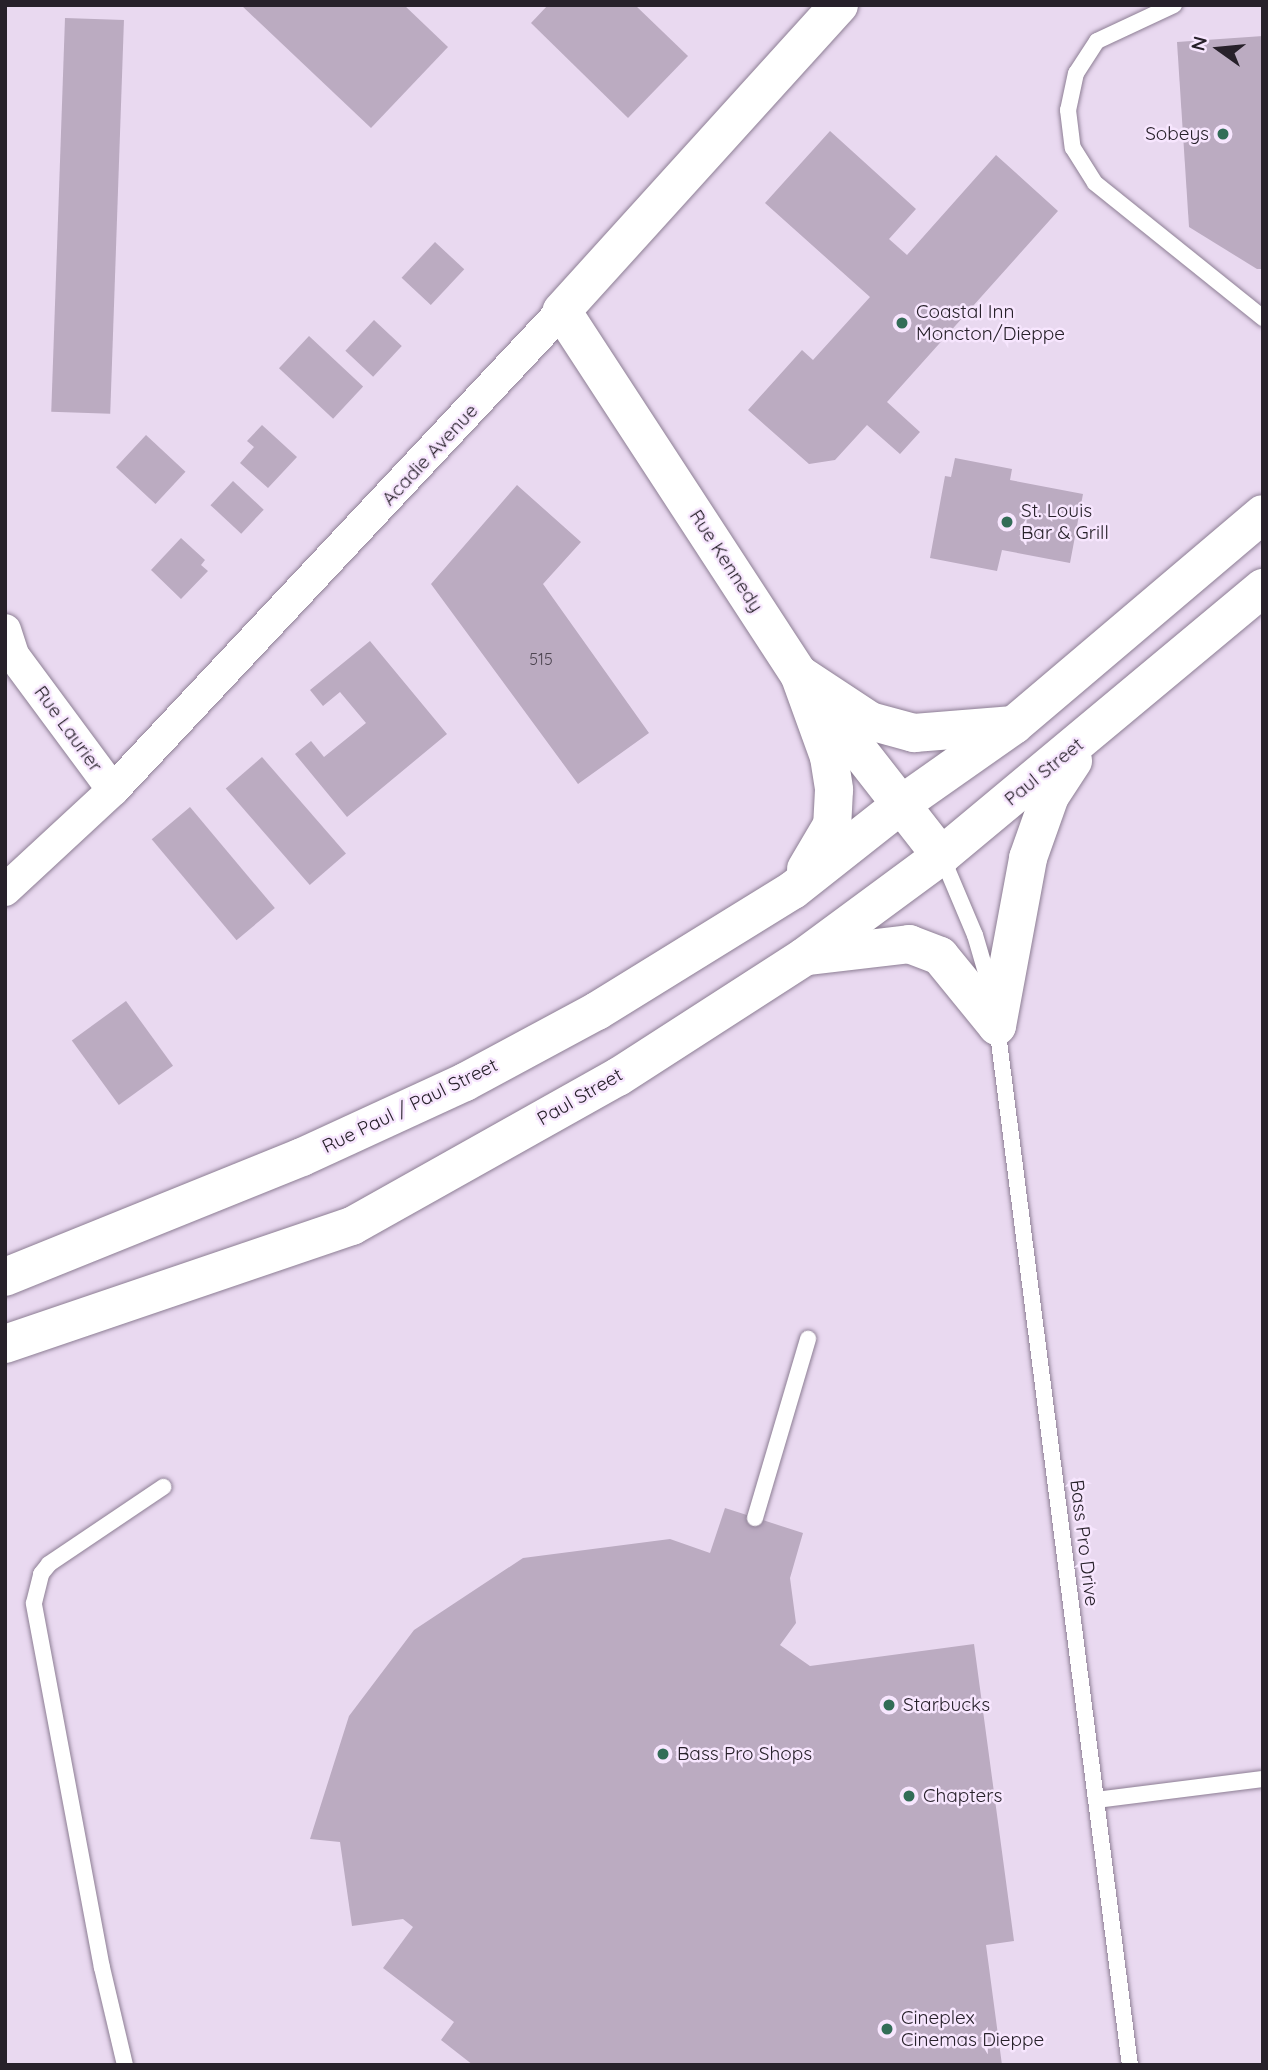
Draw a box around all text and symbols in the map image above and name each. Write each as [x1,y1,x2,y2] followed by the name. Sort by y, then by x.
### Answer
[1184,14,1254,84] north arrow
[1185,34,1212,53] text: N
[1145,123,1209,145] place label: Sobeys
[1215,126,1231,142] marker: Sobeys
[916,301,1065,345] place label: Coastal Inn Moncton/Dieppe
[894,315,910,331] marker: Coastal Inn Moncton/Dieppe
[377,400,483,510] street label: Acadie Avenue
[1021,500,1109,544] place label: St. Louis Bar & Grill
[684,506,768,616] street label: Rue Kennedy
[999,514,1015,530] marker: St. Louis Bar & Grill
[529,649,553,669] house number: 515
[29,681,107,777] street label: Rue Laurier
[1000,733,1088,811] street label: Paul Street
[319,1054,501,1158] street label: Rue Paul / Paul Street
[533,1063,627,1131] street label: Paul Street
[1065,1478,1103,1608] street label: Bass Pro Drive
[903,1694,990,1716] place label: Starbucks
[881,1697,897,1713] marker: Starbucks
[677,1743,812,1765] place label: Bass Pro Shops
[655,1746,671,1762] marker: Bass Pro Shops
[923,1785,1003,1807] place label: Chapters
[901,1788,917,1804] marker: Chapters
[901,2007,1044,2051] place label: Cineplex Cinemas Dieppe
[879,2021,895,2037] marker: Cineplex Cinemas Dieppe

